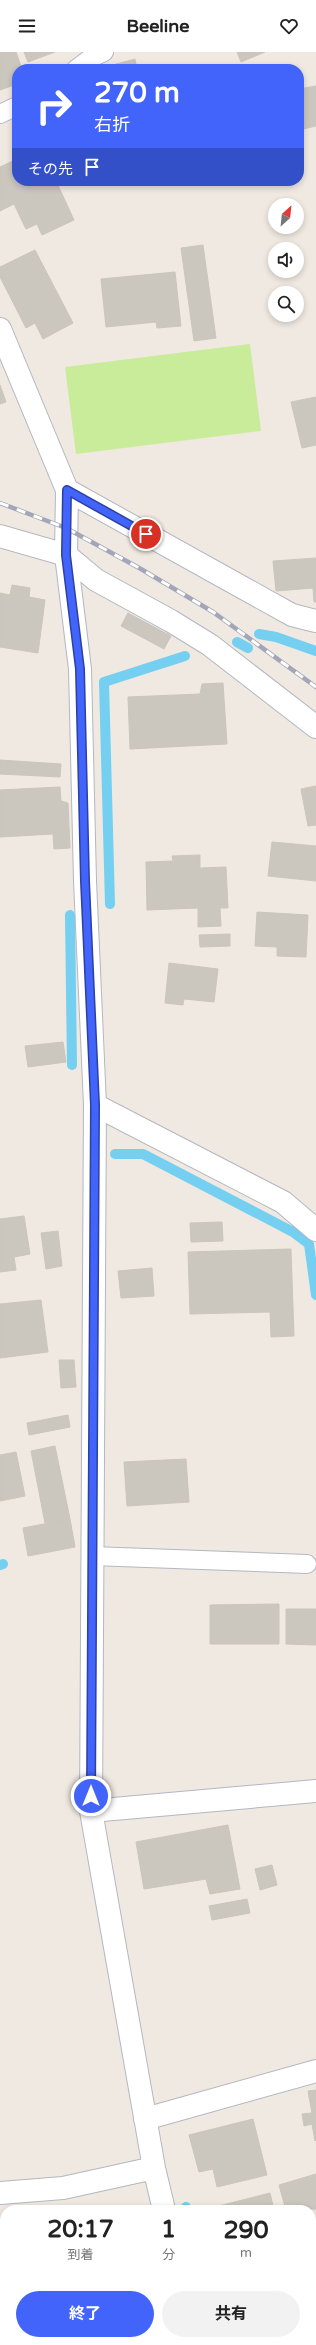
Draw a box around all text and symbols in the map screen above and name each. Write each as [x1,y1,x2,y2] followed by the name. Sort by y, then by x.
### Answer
[16,15,38,37] icon: menu
[127,15,189,37] text: Beeline
[278,15,300,37] icon: heart
[94,76,180,110] text: 270 m
[28,80,80,132] icon: right
[94,114,130,136] text: 右折
[81,156,103,178] icon: arrive
[28,160,73,178] text: その先
[268,198,304,234] north arrow
[268,198,304,322] map controls
[268,242,304,278] button: sound
[268,286,304,322] button: search
[129,517,163,551] pin
[135,523,157,545] icon: arrive
[70,1775,112,1817] position arrow
[47,2215,114,2244] text: 20:17
[161,2215,176,2244] text: 1
[223,2216,269,2245] text: 290
[240,2245,252,2261] text: m
[68,2247,94,2263] text: 到着
[162,2247,175,2263] text: 分
[16,2291,154,2337] button: 終了
[162,2291,300,2337] button: 共有

